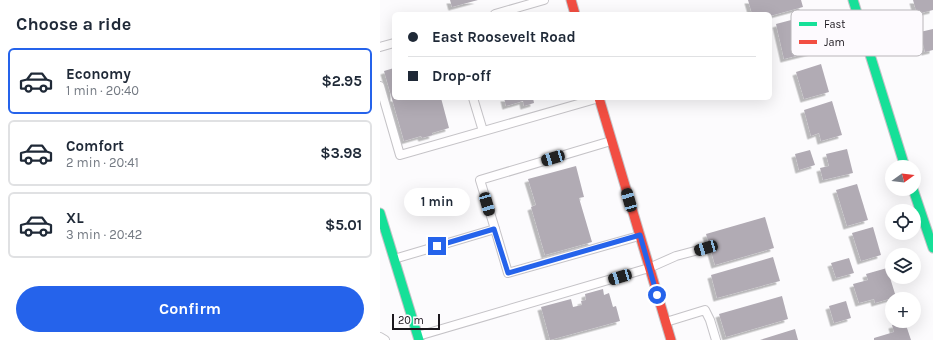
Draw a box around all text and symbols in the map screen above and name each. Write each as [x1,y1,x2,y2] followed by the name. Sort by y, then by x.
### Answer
[791,10,923,56] legend
[16,13,131,35] text: Choose a ride
[824,18,845,31] text: Fast
[432,28,576,46] text: East Roosevelt Road
[824,36,845,49] text: Jam
[18,63,54,99] icon: car
[66,65,131,83] text: Economy
[432,67,491,85] text: Drop-off
[321,72,362,90] text: $2.95
[66,83,139,98] text: 1 min · 20:40
[18,135,54,171] icon: car
[66,137,124,155] text: Comfort
[320,144,362,162] text: $3.98
[540,149,566,167] car
[66,155,139,170] text: 2 min · 20:41
[885,160,921,196] north arrow
[885,160,921,328] map controls
[620,187,638,213] car
[404,188,470,216] callout: 1 min
[478,191,496,217] car
[421,194,453,209] text: 1 min
[885,204,921,240] button: locate
[18,207,54,243] icon: car
[66,209,84,227] text: XL
[325,216,362,234] text: $5.01
[66,227,142,242] text: 3 min · 20:42
[428,237,446,255] route end
[693,239,719,257] car
[885,248,921,284] button: layers
[607,268,633,286] car
[16,286,364,332] button: Confirm
[648,286,666,304] route start
[885,292,921,328] button: +
[392,312,440,331] scale bar
[398,314,424,327] text: 20 m

